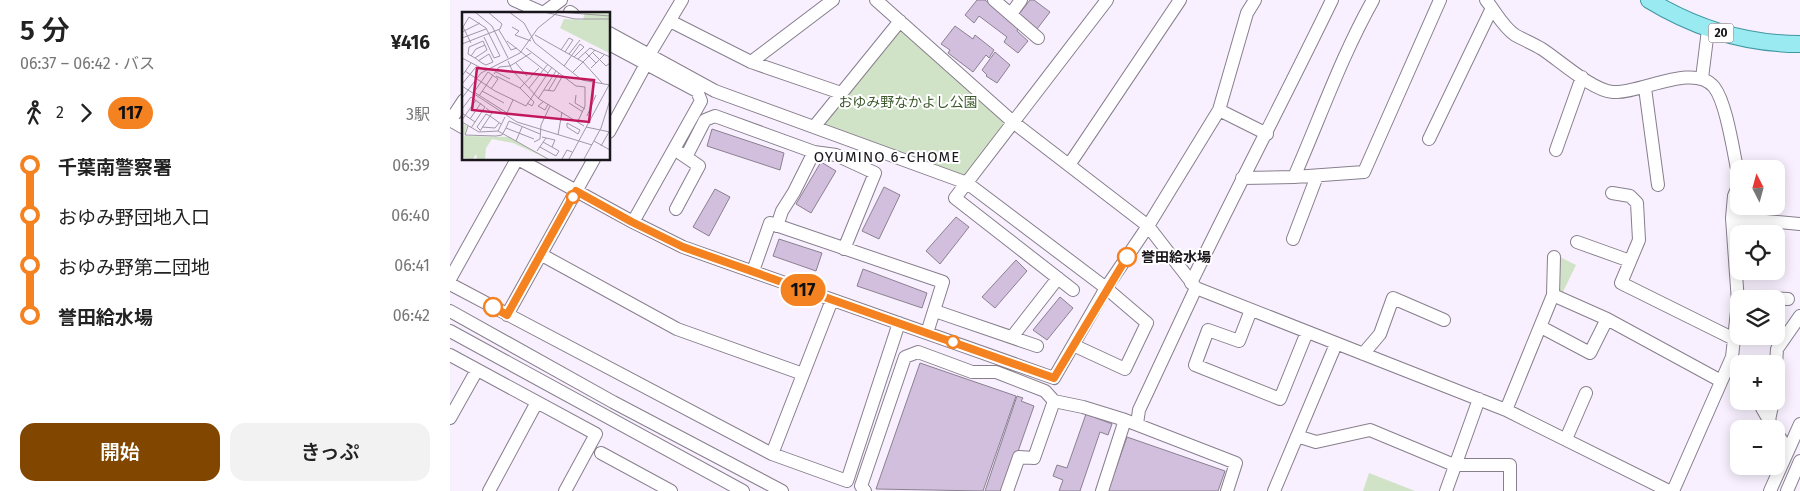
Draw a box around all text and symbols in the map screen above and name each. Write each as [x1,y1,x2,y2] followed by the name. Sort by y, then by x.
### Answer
[462,12,610,160] inset map
[20,14,70,47] text: 5 分
[1708,23,1734,42] road number: 20
[391,31,430,54] text: ¥416
[20,54,155,73] text: 06:37 – 06:42 · バス
[838,94,978,111] park label: おゆみ野なかよし公園
[20,99,48,127] icon: walk
[72,99,100,127] icon: forward
[118,102,143,124] text: 117
[56,103,64,122] text: 2
[406,105,430,124] text: 3駅
[814,148,960,166] district label: OYUMINO 6-CHOME
[58,156,172,179] text: 千葉南警察署
[392,156,430,175] text: 06:39
[1730,160,1785,215] north arrow
[1730,160,1785,475] map controls
[566,190,580,204] unlabelled marker
[58,206,210,229] text: おゆみ野団地入口
[391,206,430,225] text: 06:40
[1730,225,1785,280] button: locate
[1117,247,1137,267] marker: 誉田給水場
[1141,249,1211,266] place label: 誉田給水場
[58,256,210,279] text: おゆみ野第二団地
[394,256,430,275] text: 06:41
[774,274,832,306] line badge: 117
[791,279,815,301] text: 117
[1730,290,1785,345] button: layers
[483,297,503,317] unlabelled marker
[58,306,153,329] text: 誉田給水場
[393,306,430,325] text: 06:42
[946,335,960,349] unlabelled marker
[1730,355,1785,410] button: +
[1730,420,1785,475] button: −
[20,423,220,481] button: 開始
[230,423,430,481] button: きっぷ

